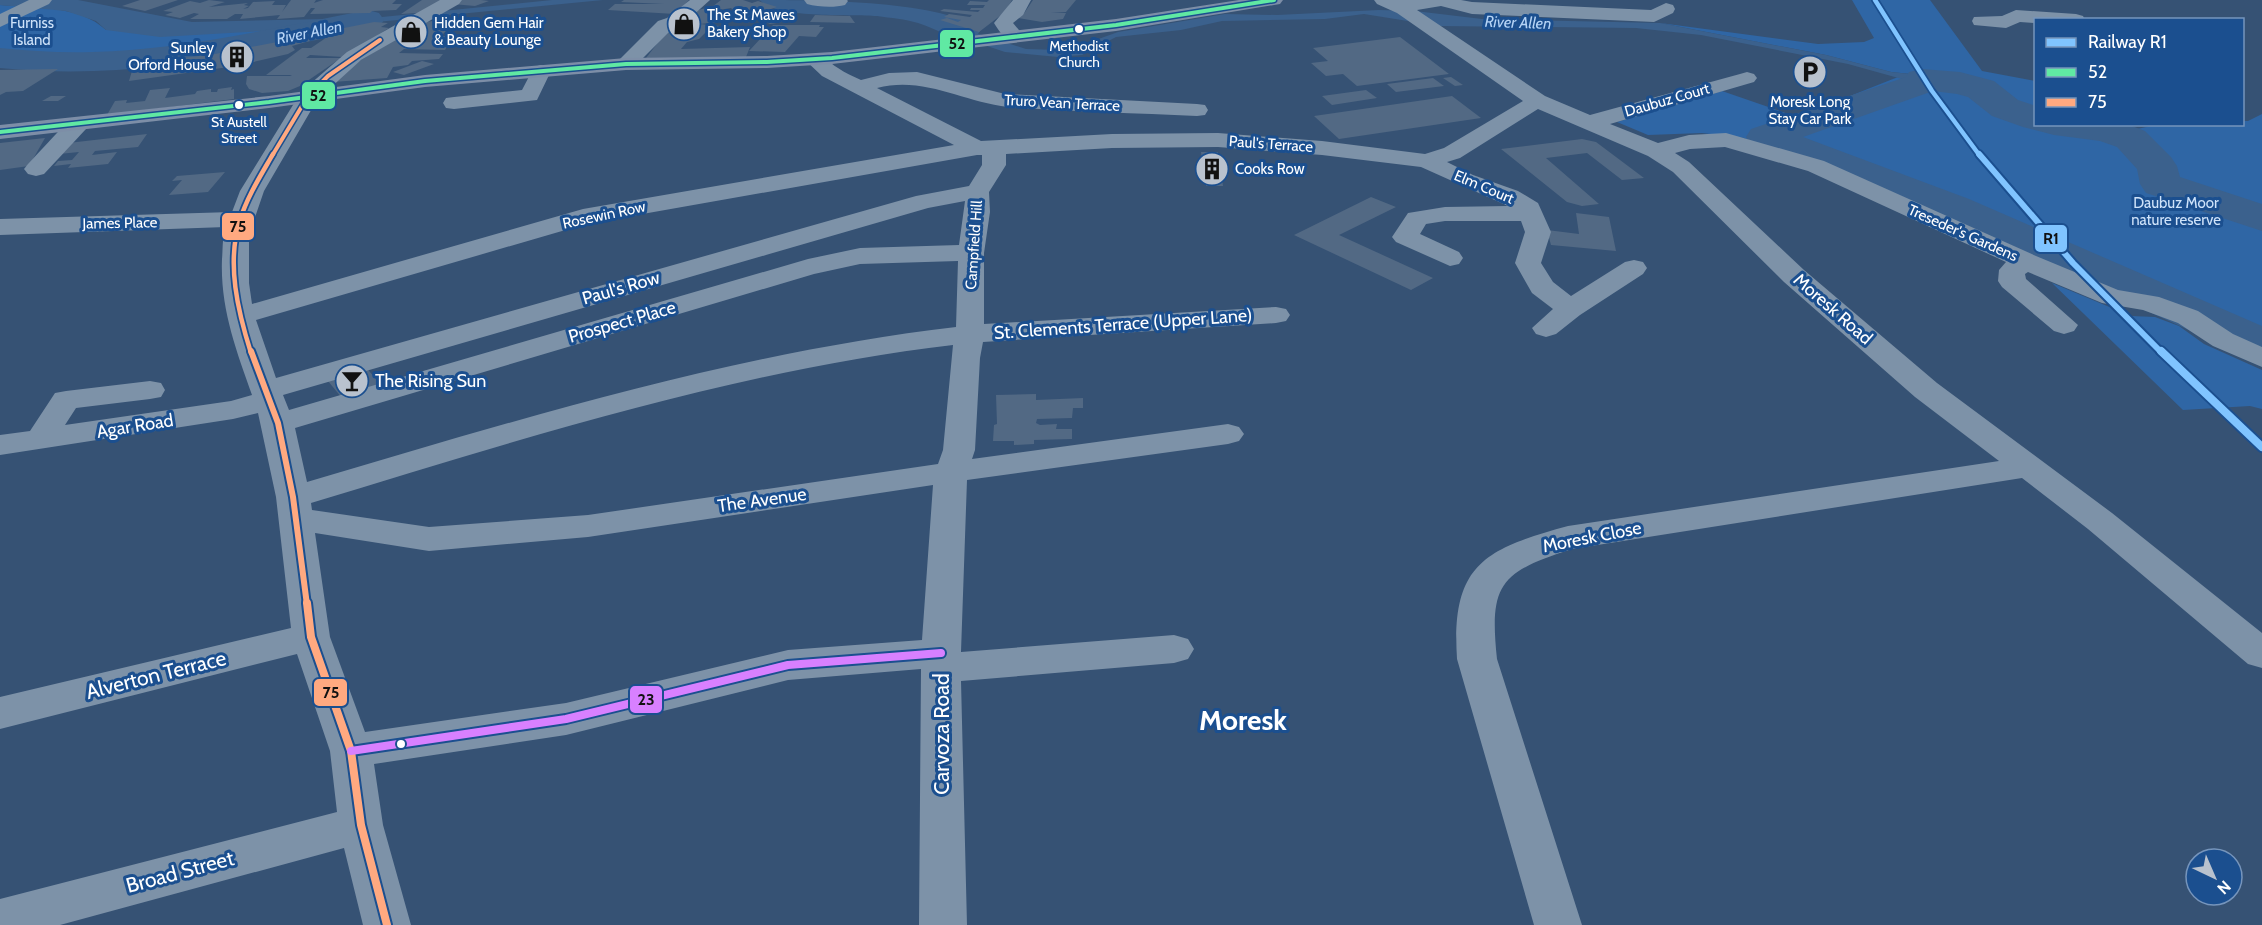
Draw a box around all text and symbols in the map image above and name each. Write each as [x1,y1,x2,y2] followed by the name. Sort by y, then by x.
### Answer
[666,6,702,42] shop icon: The St Mawes Bakery Shop
[707,6,795,41] place label: The St Mawes Bakery Shop
[1484,12,1552,33] water label: River Allen
[10,14,54,49] park label: Furniss Island
[393,14,429,50] shop icon: Hidden Gem Hair & Beauty Lounge
[434,14,544,49] place label: Hidden Gem Hair & Beauty Lounge
[275,17,344,48] water label: River Allen
[2034,18,2244,126] legend
[1073,23,1085,35] marker: Methodist Church
[939,29,974,58] line badge: 52
[2088,31,2167,53] text: Railway R1
[948,34,966,53] text: 52
[1049,37,1109,71] place label: Methodist Church
[128,39,214,74] place label: Sunley Orford House
[219,39,255,75] building icon: Sunley Orford House
[1792,54,1828,90] parking icon: Moresk Long Stay Car Park
[2088,61,2107,83] text: 52
[1623,79,1711,121] street label: Daubuz Court
[301,81,336,110] line badge: 52
[309,86,327,105] text: 52
[1004,91,1121,115] street label: Truro Vean Terrace
[2088,91,2107,113] text: 75
[1768,93,1852,128] place label: Moresk Long Stay Car Park
[233,99,245,111] marker: St Austell Street
[211,113,268,147] place label: St Austell Street
[1228,132,1314,156] street label: Paul's Terrace
[1194,151,1230,187] building icon: Cooks Row
[1235,160,1305,178] place label: Cooks Row
[1451,166,1517,208] street label: Elm Court
[2131,194,2221,229] park label: Daubuz Moor nature reserve
[561,197,647,233] street label: Rosewin Row
[962,199,986,290] street label: Campfield Hill
[1905,201,2021,265] street label: Treseder's Gardens
[221,212,255,241] line badge: 75
[81,213,158,233] street label: James Place
[230,217,246,236] text: 75
[2034,224,2068,253] line badge: R1
[2043,229,2059,248] text: R1
[580,266,662,310] street label: Paul's Row
[1789,269,1877,349] street label: Moresk Road
[566,296,678,348] street label: Prospect Place
[993,304,1253,344] street label: St. Clements Terrace (Upper Lane)
[334,363,370,399] bar icon: The Rising Sun
[375,370,486,392] place label: The Rising Sun
[95,409,175,443] street label: Agar Road
[716,483,808,517] street label: The Avenue
[1541,517,1643,557] street label: Moresk Close
[83,645,229,704] street label: Alverton Terrace
[929,673,954,795] street label: Carvoza Road
[313,678,348,707] line badge: 75
[323,683,339,702] text: 75
[629,685,663,714] line badge: 23
[637,690,655,709] text: 23
[1199,703,1287,737] district label: Moresk
[395,738,407,750] unlabelled marker
[123,845,237,898] street label: Broad Street
[2184,847,2244,907] north arrow
[2213,877,2235,898] text: N

